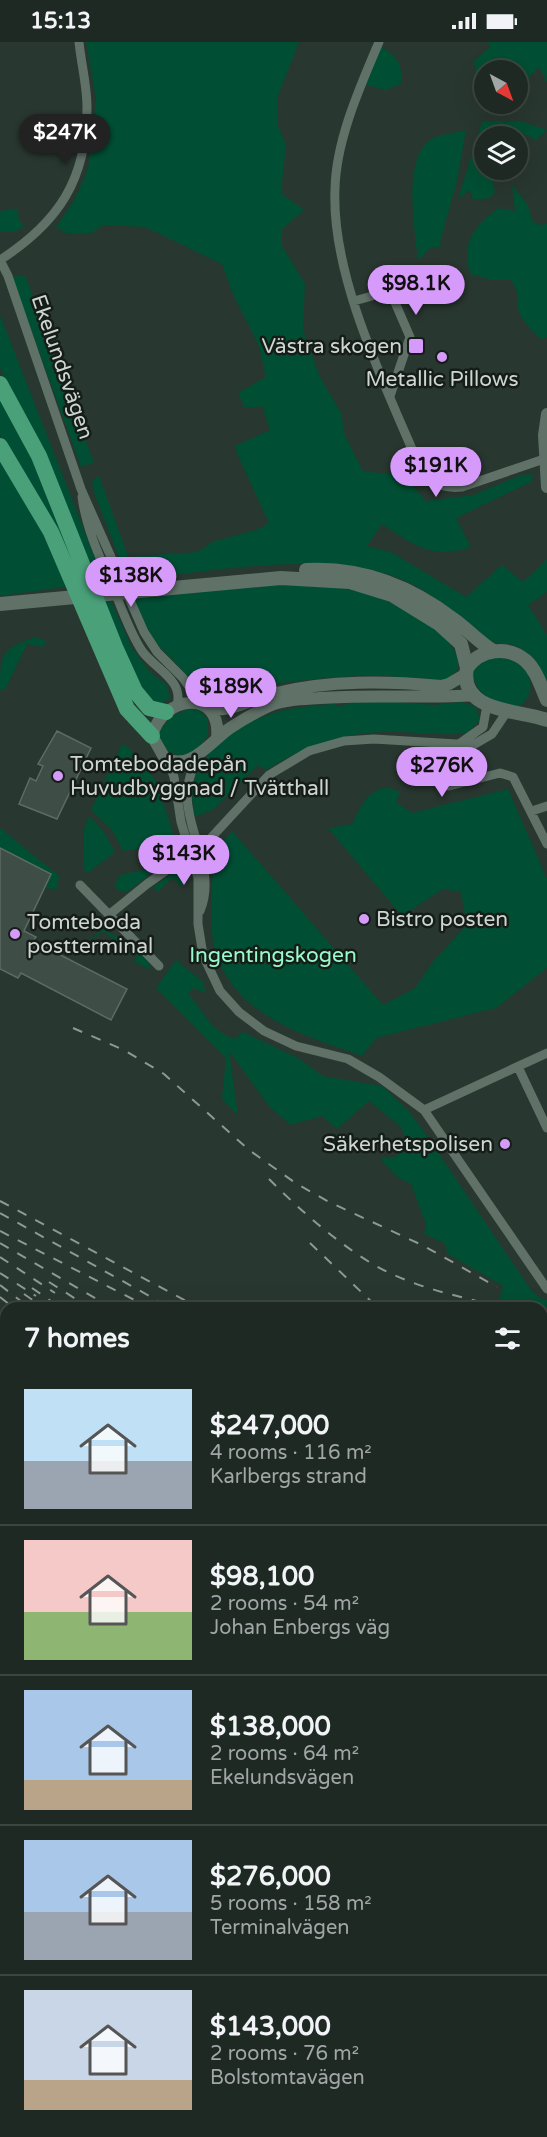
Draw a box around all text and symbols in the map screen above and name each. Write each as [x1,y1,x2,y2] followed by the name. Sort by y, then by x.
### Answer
[30,8,91,34] text: 15:13
[474,60,528,114] north arrow
[474,60,528,180] map controls
[23,114,107,165] pin: $247K
[33,121,97,145] text: $247K
[474,126,528,180] button: layers
[367,265,465,316] pin: $98.1K
[382,272,450,296] text: $98.1K
[26,291,98,443] street label: Ekelundsvägen
[261,334,402,359] place label: Västra skogen
[407,337,425,355] marker: Västra skogen
[435,350,449,364] marker: Metallic Pillows
[365,367,519,392] place label: Metallic Pillows
[394,447,478,498] pin: $191K
[404,454,468,478] text: $191K
[89,557,173,608] pin: $138K
[99,564,163,588] text: $138K
[189,668,273,719] pin: $189K
[199,675,263,699] text: $189K
[400,747,484,798] pin: $276K
[70,752,329,801] place label: Tomtebodadepån Huvudbyggnad / Tvätthall
[410,754,474,778] text: $276K
[51,769,65,783] marker: Tomtebodadepån Huvudbyggnad / Tvätthall
[142,835,226,886] pin: $143K
[152,842,216,866] text: $143K
[376,907,508,932] place label: Bistro posten
[27,910,153,959] place label: Tomteboda postterminal
[357,912,371,926] marker: Bistro posten
[8,927,22,941] marker: Tomteboda postterminal
[189,943,357,968] park label: Ingentingskogen
[323,1132,493,1157] place label: Säkerhetspolisen
[498,1137,512,1151] marker: Säkerhetspolisen
[491,1322,524,1355] icon: filters
[24,1323,130,1354] text: 7 homes
[210,1410,329,1441] text: $247,000
[72,1413,144,1485] icon: home
[210,1441,372,1465] text: 4 rooms · 116 m²
[210,1465,367,1489] text: Karlbergs strand
[210,1561,314,1592] text: $98,100
[72,1564,144,1636] icon: home
[210,1592,359,1616] text: 2 rooms · 54 m²
[210,1616,390,1640] text: Johan Enbergs väg
[210,1711,331,1742] text: $138,000
[72,1714,144,1786] icon: home
[210,1742,359,1766] text: 2 rooms · 64 m²
[210,1766,354,1790] text: Ekelundsvägen
[210,1861,331,1892] text: $276,000
[72,1864,144,1936] icon: home
[210,1892,372,1916] text: 5 rooms · 158 m²
[210,1916,349,1940] text: Terminalvägen
[210,2011,331,2042] text: $143,000
[72,2014,144,2086] icon: home
[210,2042,359,2066] text: 2 rooms · 76 m²
[210,2066,365,2090] text: Bolstomtavägen

